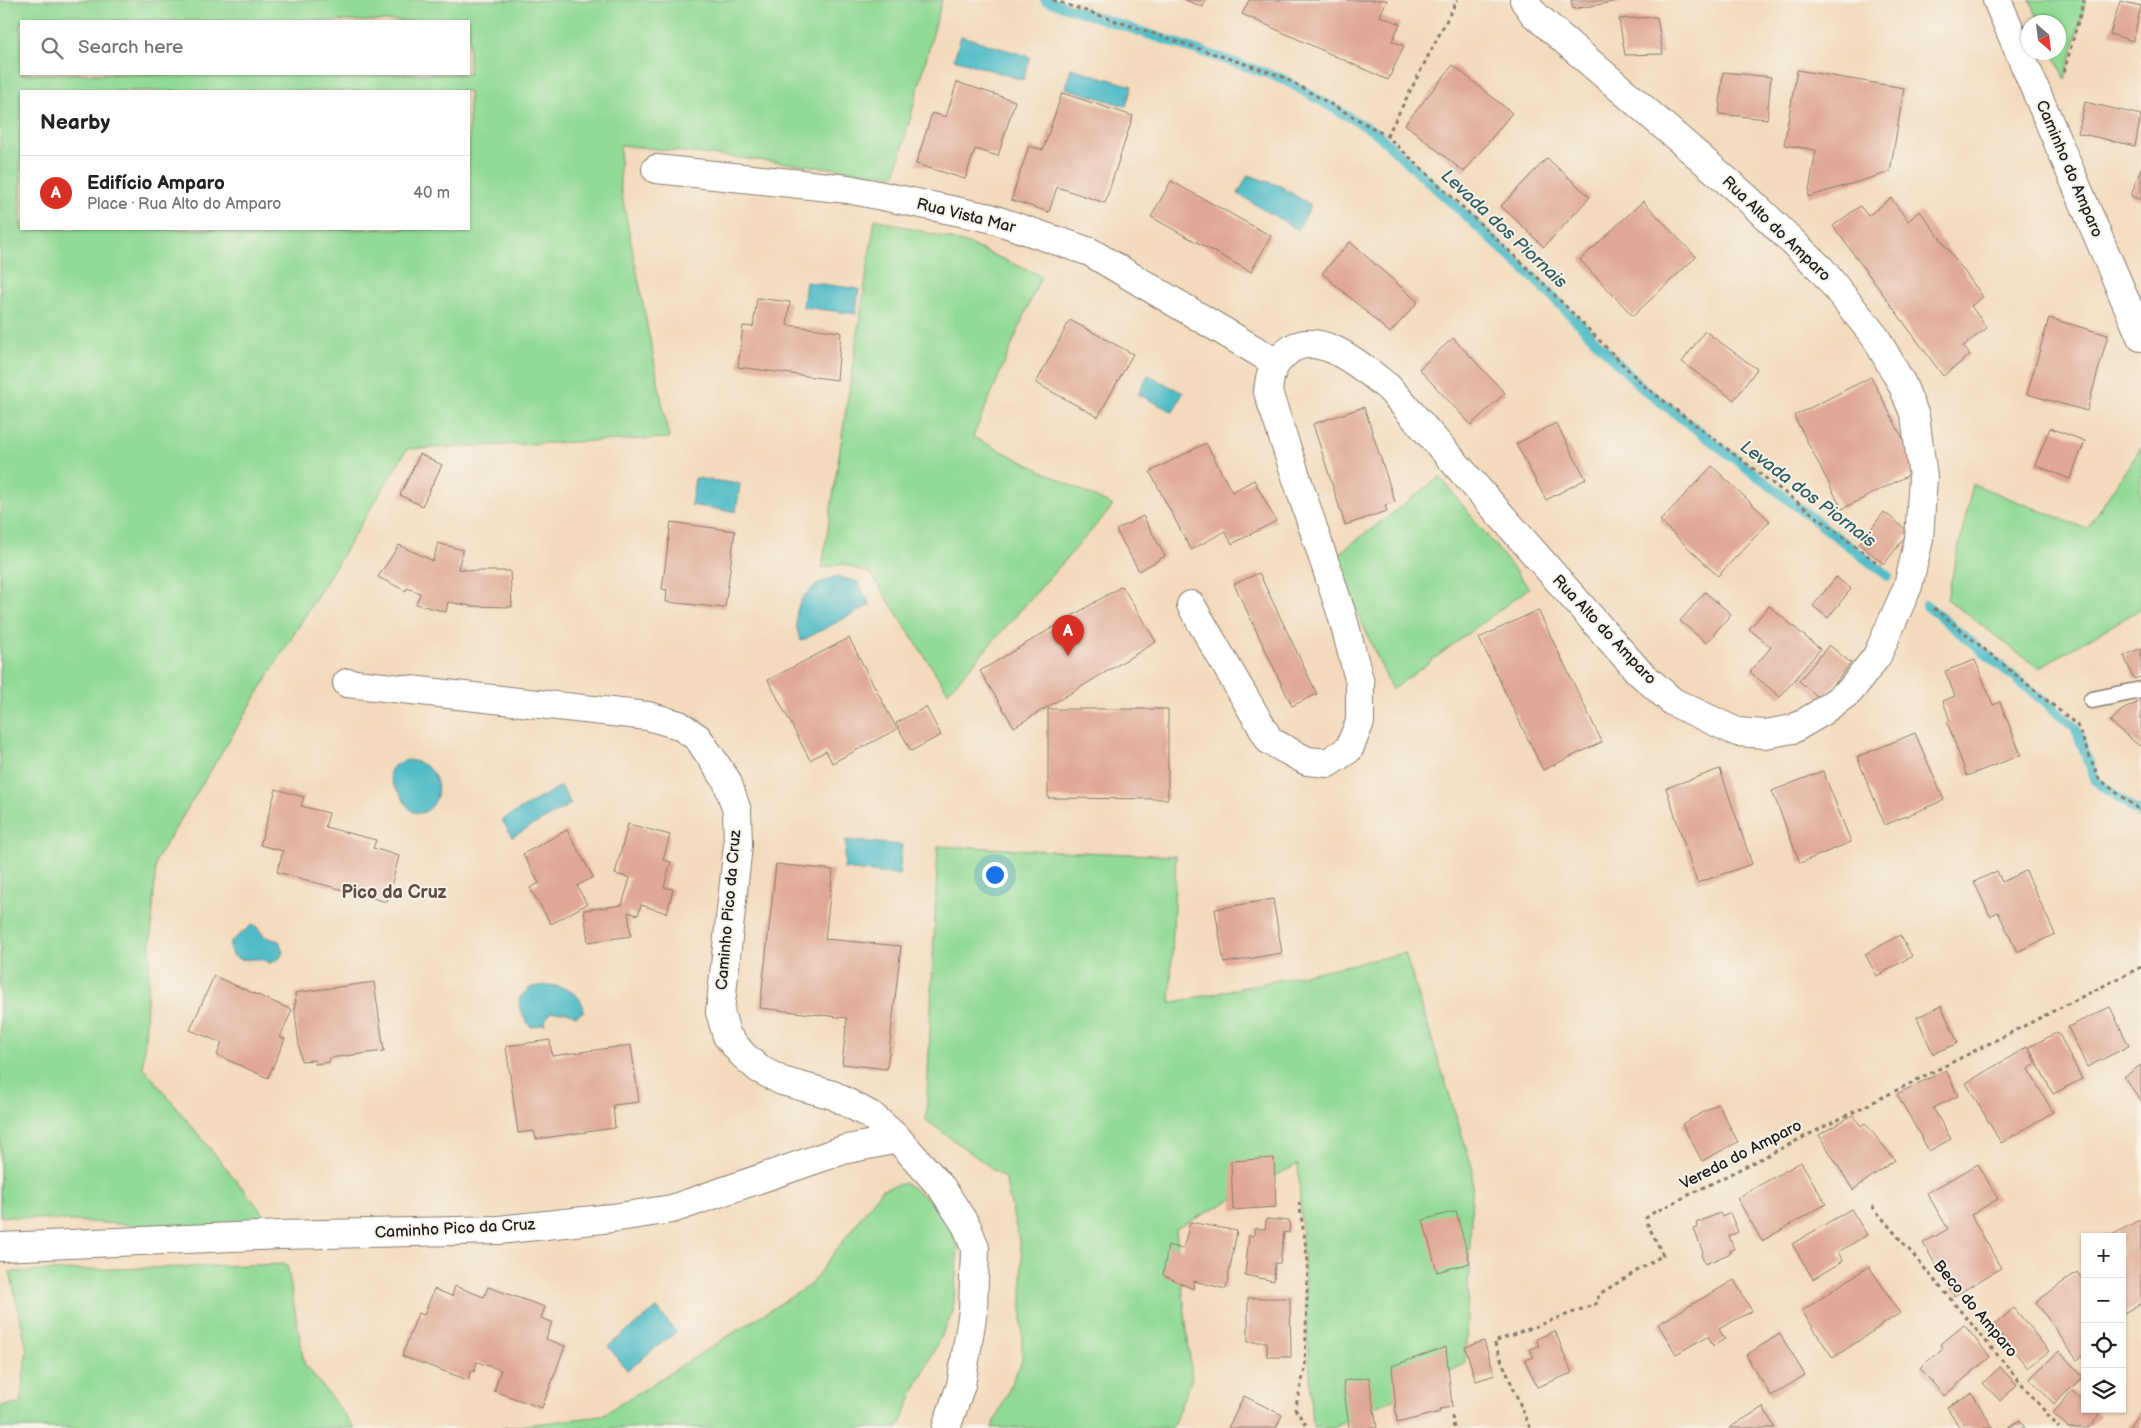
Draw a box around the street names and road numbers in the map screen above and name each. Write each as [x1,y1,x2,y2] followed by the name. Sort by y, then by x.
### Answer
[2032,98,2106,240] street label: Caminho do Amparo
[1718,172,1834,286] street label: Rua Alto do Amparo
[915,195,1018,238] street label: Rua Vista Mar
[1548,571,1660,689] street label: Rua Alto do Amparo
[713,829,745,991] street label: Caminho Pico da Cruz
[1677,1116,1805,1194] street label: Vereda do Amparo
[374,1215,536,1243] street label: Caminho Pico da Cruz
[1929,1257,2021,1361] street label: Beco do Amparo

